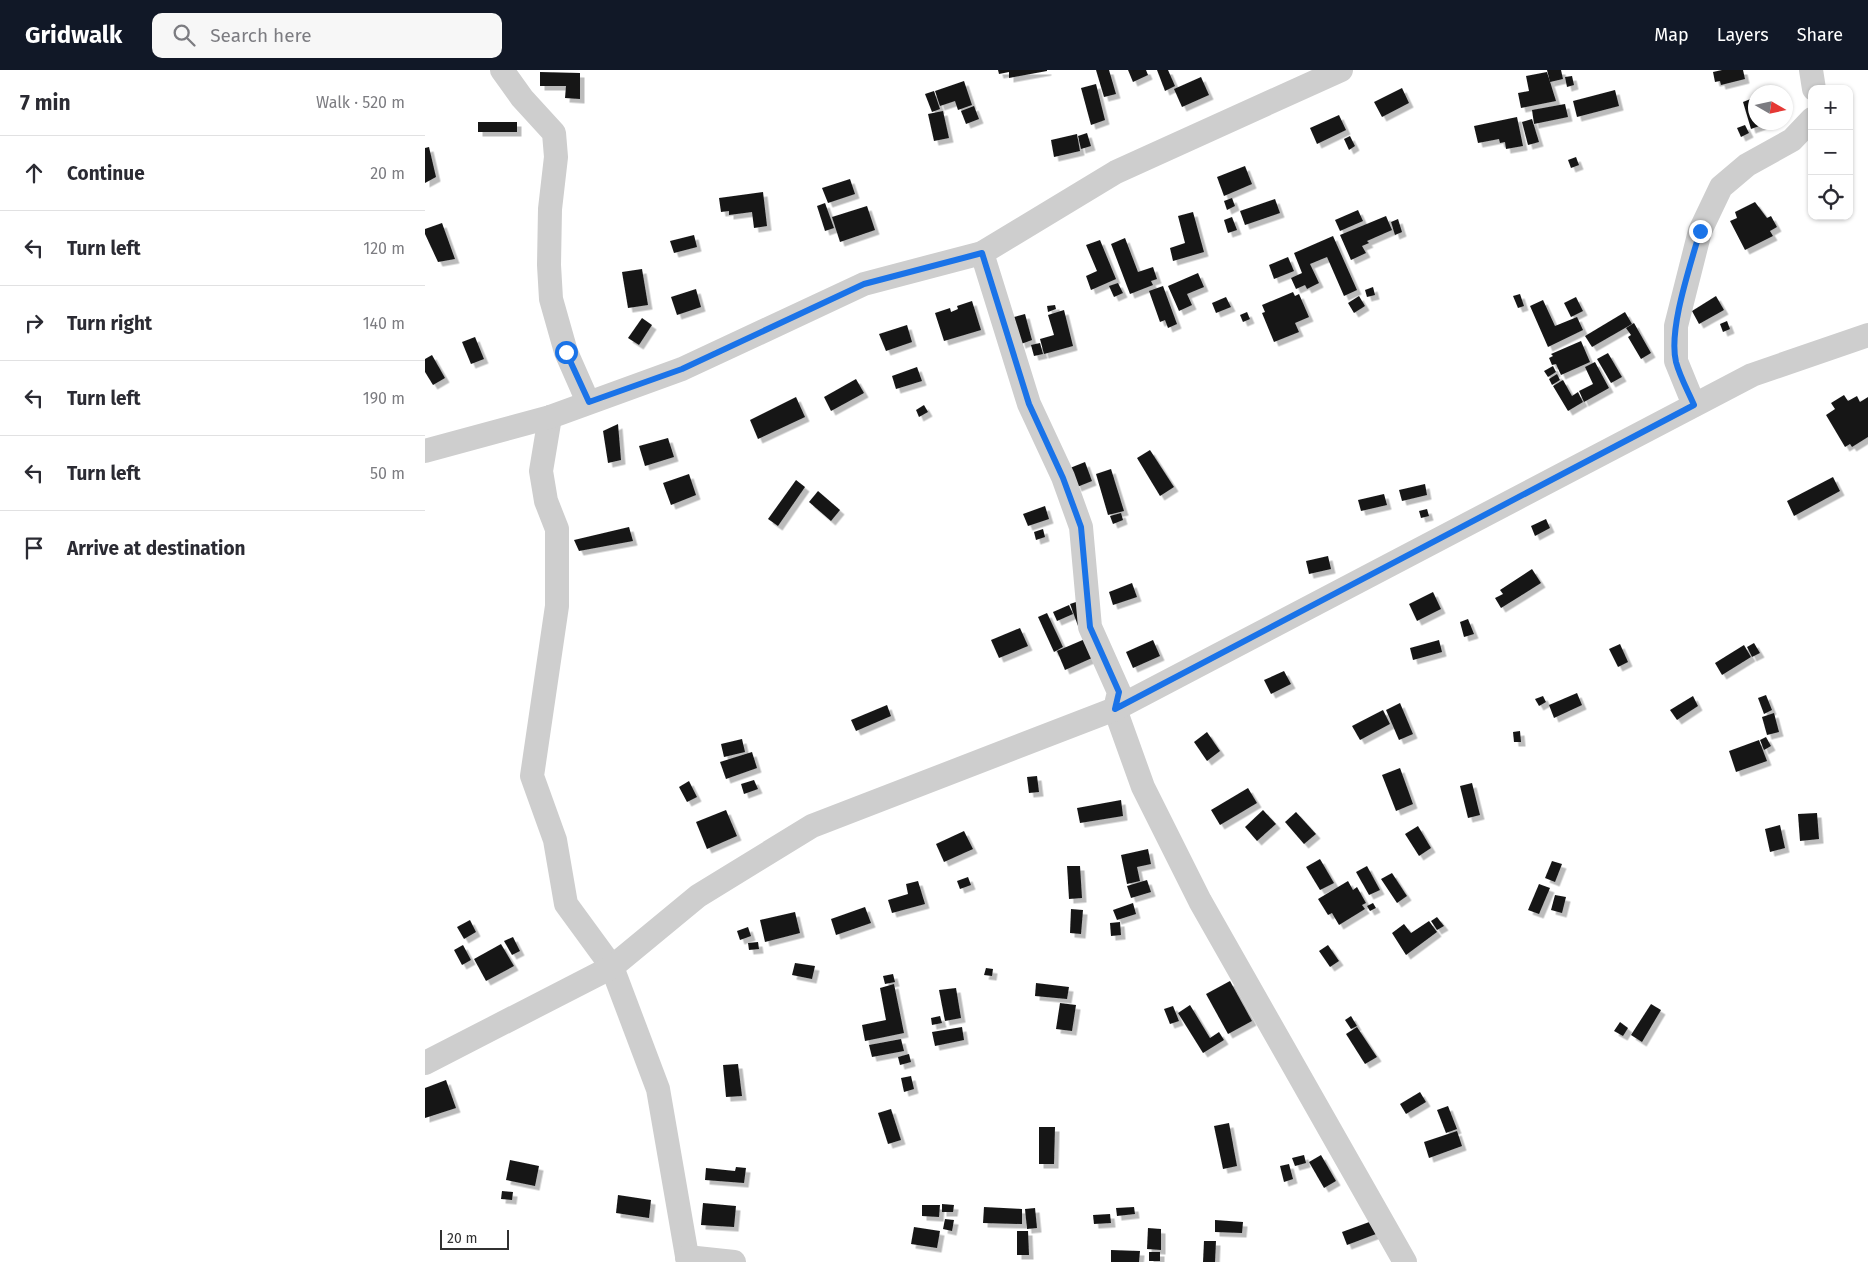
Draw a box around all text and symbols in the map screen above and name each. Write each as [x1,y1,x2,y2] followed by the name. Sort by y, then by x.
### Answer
[152,13,502,58] search box
[25,21,122,49] text: Gridwalk
[170,21,198,49] icon: search
[210,24,312,47] text: Search here
[1654,24,1689,46] text: Map
[1717,24,1769,46] text: Layers
[1797,24,1843,46] text: Share
[1748,85,1793,130] north arrow
[1808,85,1853,220] map controls
[1808,85,1853,130] button: +
[20,90,71,116] text: 7 min
[316,93,405,112] text: Walk · 520 m
[1808,130,1853,175] button: −
[20,159,48,187] icon: ahead
[67,162,145,185] text: Continue
[370,164,405,183] text: 20 m
[1808,175,1853,220] button: locate
[1689,220,1712,243] route end
[20,234,48,262] icon: left
[67,237,141,260] text: Turn left
[363,239,405,258] text: 120 m
[20,309,48,337] icon: right
[67,312,152,335] text: Turn right
[363,314,405,333] text: 140 m
[555,341,578,364] route start
[20,384,48,412] icon: left
[67,387,141,410] text: Turn left
[363,389,405,408] text: 190 m
[20,459,48,487] icon: left
[67,462,141,485] text: Turn left
[370,464,405,483] text: 50 m
[20,534,48,562] icon: arrive
[67,537,246,560] text: Arrive at destination
[440,1227,509,1250] scale bar
[447,1230,477,1247] text: 20 m

